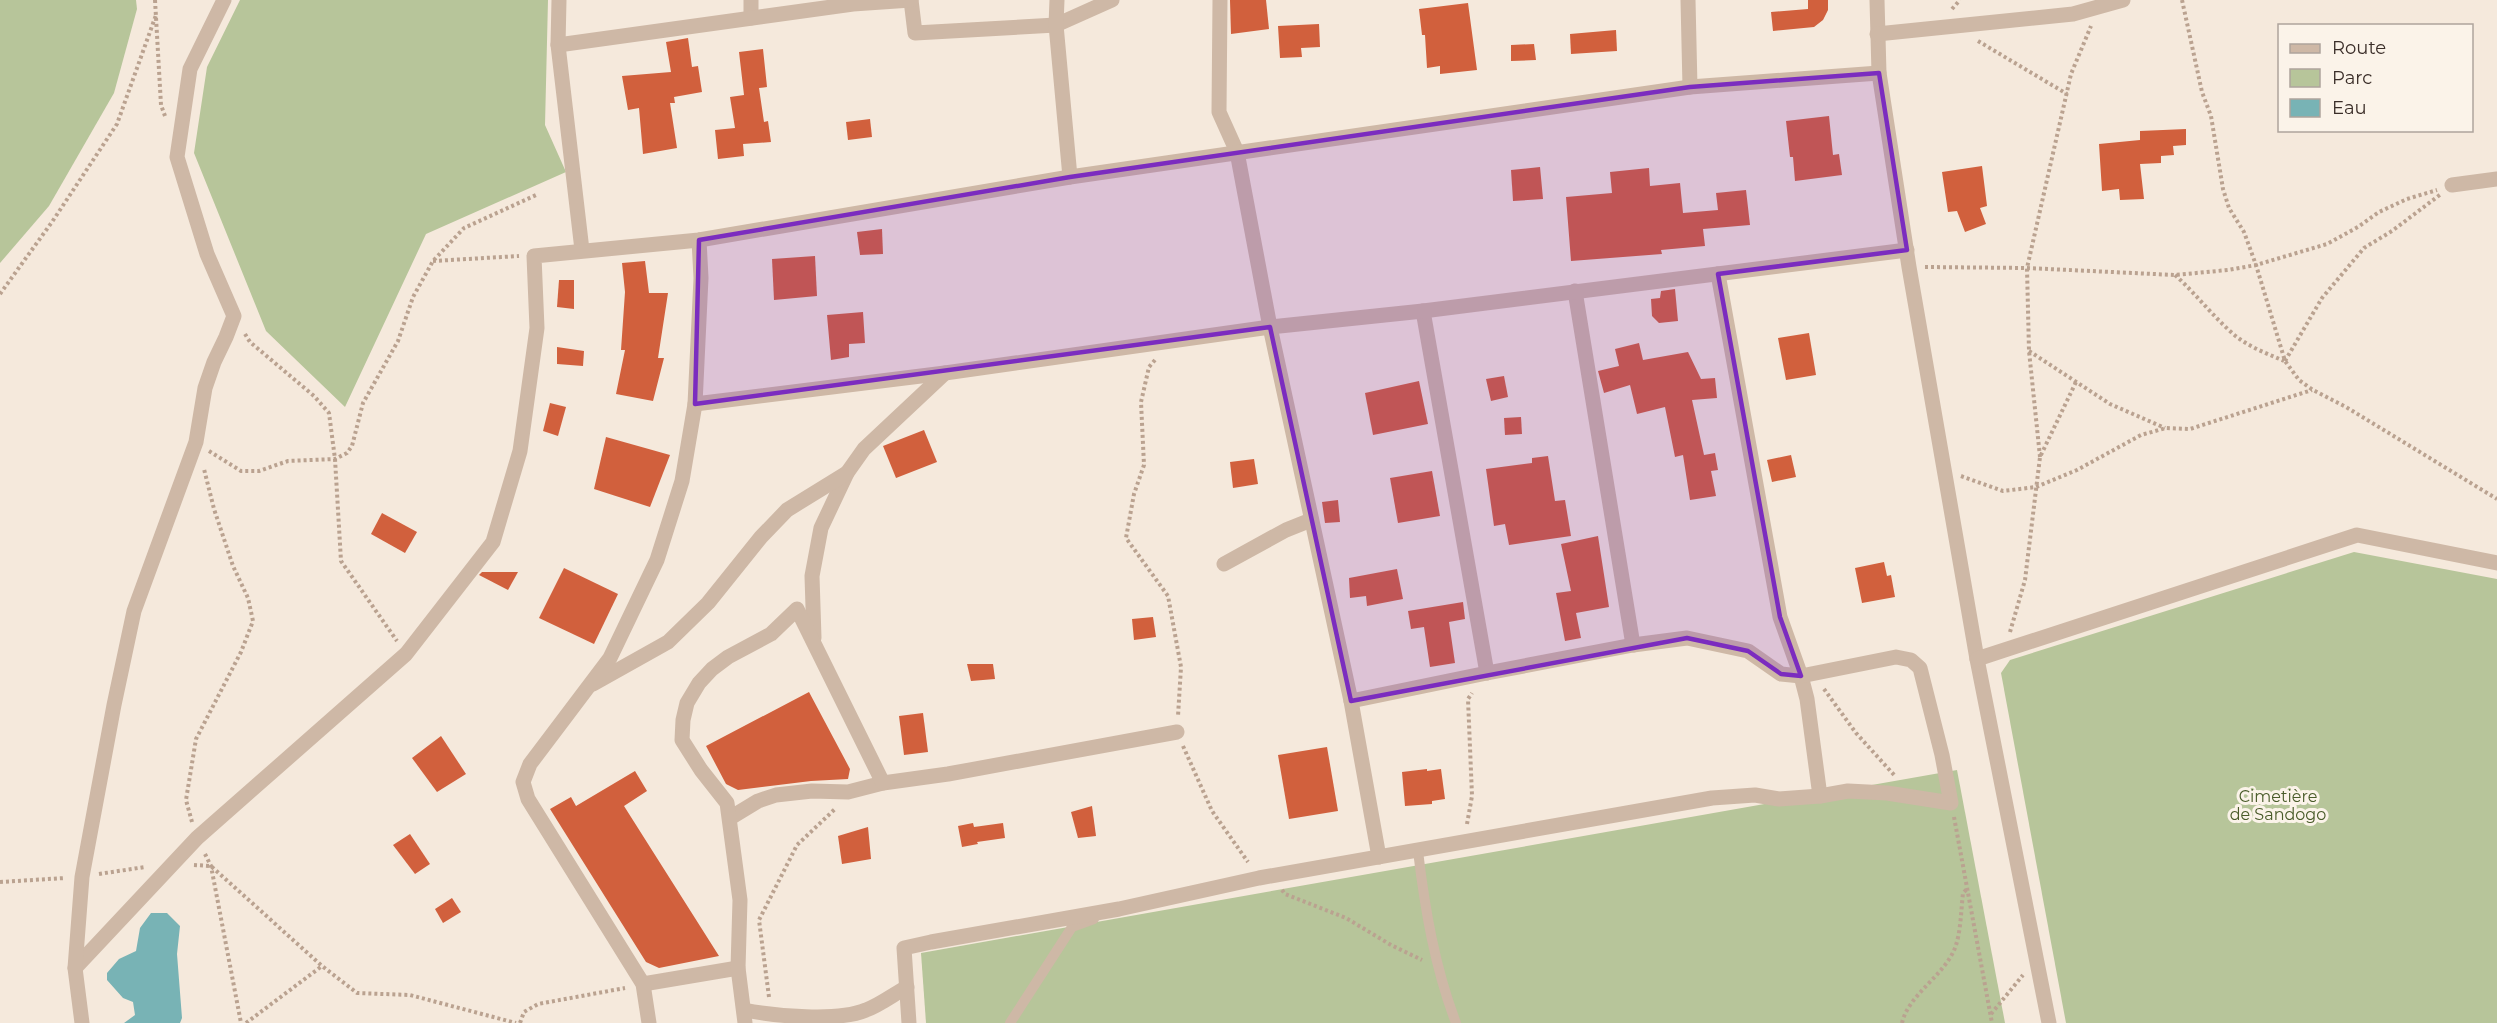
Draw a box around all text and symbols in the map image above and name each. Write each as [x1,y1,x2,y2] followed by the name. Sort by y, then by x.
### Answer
[2278,24,2473,132] legend
[2332,37,2386,59] text: Route
[2332,67,2372,89] text: Parc
[2332,97,2367,119] text: Eau
[2230,787,2326,824] park label: Cimetière de Sandogo

